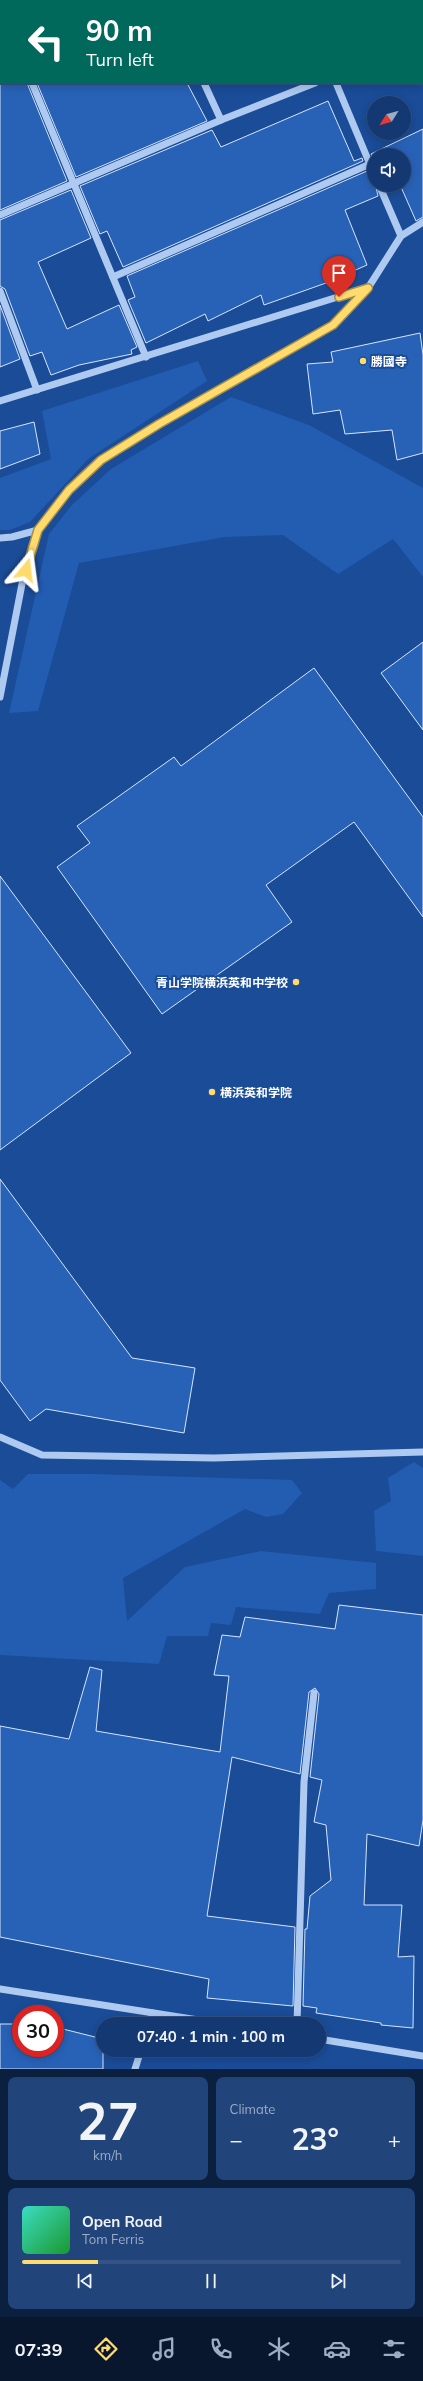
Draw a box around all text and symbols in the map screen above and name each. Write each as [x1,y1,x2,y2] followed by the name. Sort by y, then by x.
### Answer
[86,13,152,48] text: 90 m
[20,16,72,68] icon: left
[86,48,154,71] text: Turn left
[367,96,411,140] north arrow
[367,96,411,192] map controls
[367,148,411,192] button: sound
[322,256,356,297] pin
[328,262,350,284] icon: arrive
[371,354,407,369] place label: 勝國寺
[358,356,368,366] marker: 勝國寺
[5,549,47,591] position arrow
[156,975,288,990] place label: 青山学院横浜英和中学校
[291,977,301,987] marker: 青山学院横浜英和中学校
[220,1085,292,1100] place label: 横浜英和学院
[207,1087,217,1097] marker: 横浜英和学院
[12,2005,64,2057] speed limit sign: 30
[137,2027,285,2046] text: 07:40 · 1 min · 100 m
[77,2088,139,2153] text: 27
[230,2101,275,2117] text: Climate
[292,2120,339,2158] text: 23°
[230,2126,243,2154] text: −
[388,2126,401,2154] text: +
[93,2147,122,2163] text: km/h
[82,2212,162,2231] text: Open Road
[82,2231,144,2247] text: Tom Ferris
[74,2270,96,2292] icon: previous
[200,2270,222,2292] icon: pause
[327,2270,349,2292] icon: next
[92,2335,120,2363] icon: directions
[150,2335,178,2363] icon: music
[207,2335,235,2363] icon: phone
[265,2335,293,2363] icon: climate
[323,2335,351,2363] icon: car
[380,2335,408,2363] icon: filters
[15,2338,62,2361] text: 07:39

